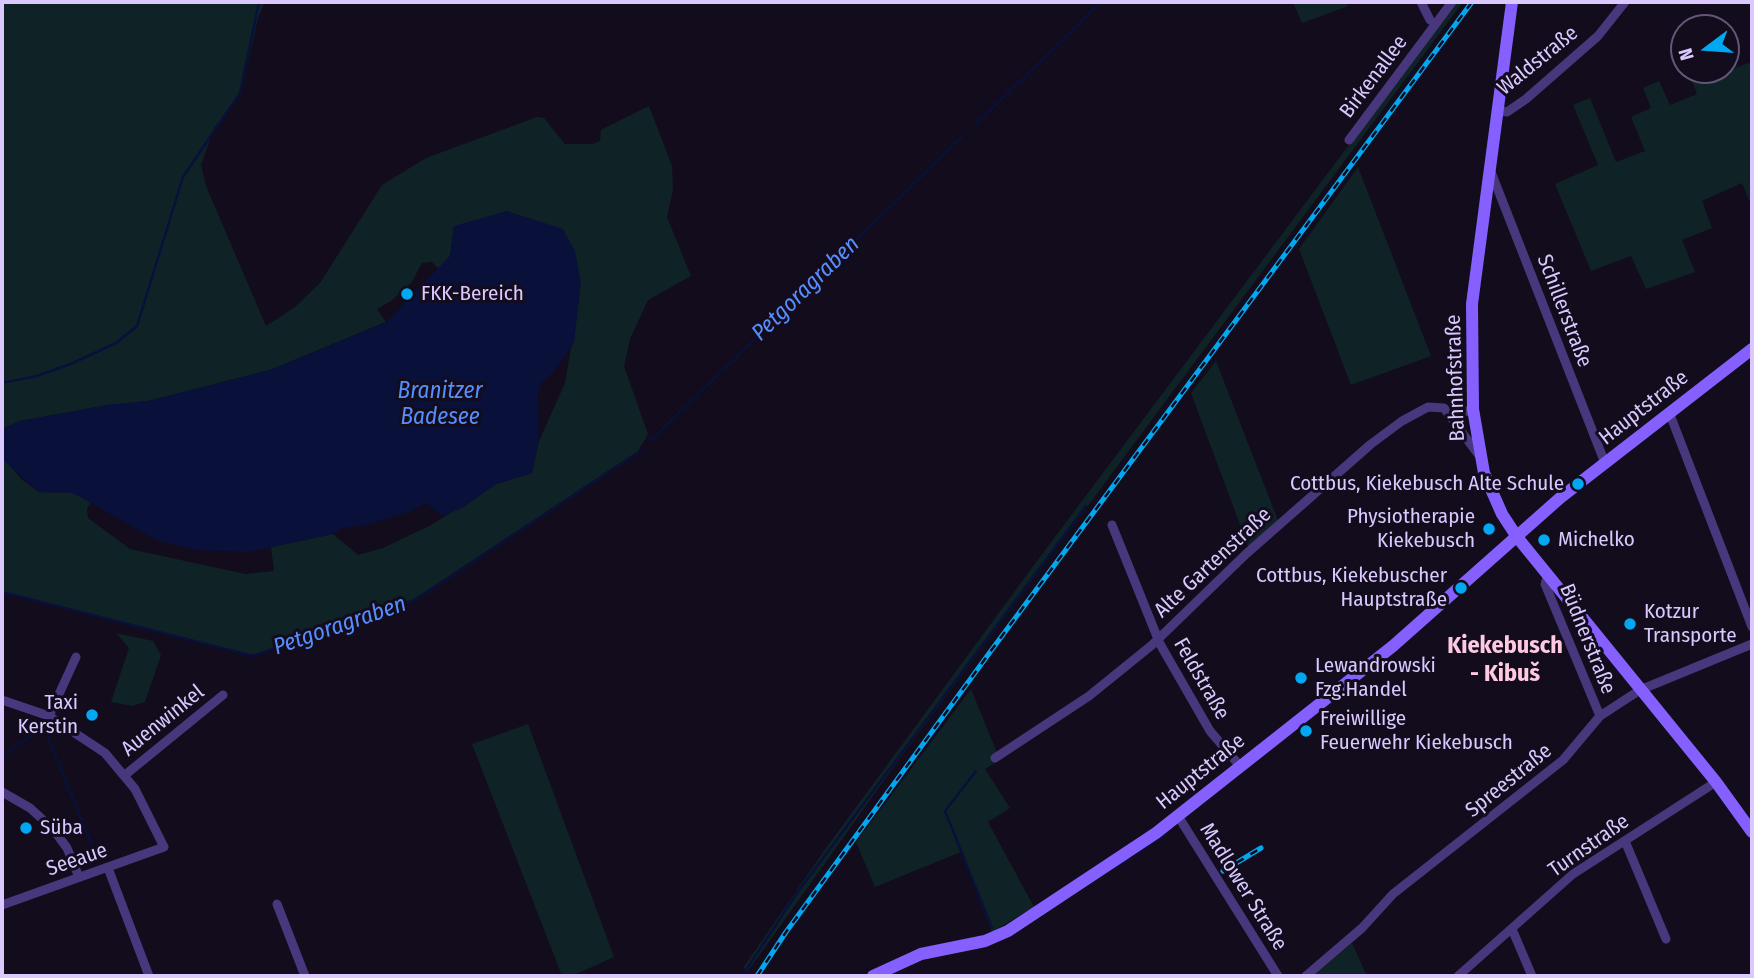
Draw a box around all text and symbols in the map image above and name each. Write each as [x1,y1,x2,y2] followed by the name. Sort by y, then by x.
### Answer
[1670,14,1740,84] north arrow
[1493,21,1583,101] street label: Waldstraße
[1335,31,1413,123] street label: Birkenallee
[1674,46,1699,63] text: N
[747,231,865,347] water label: Petgoragraben
[1531,251,1597,371] street label: Schillerstraße
[421,281,524,307] place label: FKK-Bereich
[399,286,415,302] marker: FKK-Bereich
[1441,314,1471,442] street label: Bahnhofstraße
[1594,365,1694,451] street label: Hauptstraße
[398,378,482,432] water label: Branitzer Badesee
[1290,471,1564,497] place label: Cottbus, Kiekebusch Alte Schule
[1570,476,1586,492] marker: Cottbus, Kiekebusch Alte Schule
[1149,502,1277,624] street label: Alte Gartenstraße
[1347,504,1475,554] place label: Physiotherapie Kiekebusch
[1481,521,1497,537] marker: Physiotherapie Kiekebusch
[1558,527,1635,553] place label: Michelko
[1536,532,1552,548] marker: Michelko
[1256,563,1447,613] place label: Cottbus, Kiekebuscher Hauptstraße
[1453,580,1469,596] marker: Cottbus, Kiekebuscher Hauptstraße
[1553,580,1621,698] street label: Büdnerstraße
[270,590,410,662] water label: Petgoragraben
[1644,599,1737,649] place label: Kotzur Transporte
[1622,616,1638,632] marker: Kotzur Transporte
[1447,632,1563,688] district label: Kiekebusch - Kibuš
[1168,634,1234,724] street label: Feldstraße
[1315,653,1436,703] place label: Lewandrowski Fzg.Handel
[1293,670,1309,686] marker: Lewandrowski Fzg.Handel
[117,680,209,762] street label: Auenwinkel
[18,690,78,740] place label: Taxi Kerstin
[1320,706,1513,756] place label: Freiwillige Feuerwehr Kiekebusch
[84,707,100,723] marker: Taxi Kerstin
[1298,723,1314,739] marker: Freiwillige Feuerwehr Kiekebusch
[1152,729,1250,815] street label: Hauptstraße
[1461,739,1557,823] street label: Spreestraße
[1544,809,1634,883] street label: Turnstraße
[40,815,83,841] place label: Süba
[1194,819,1292,955] street label: Madlower Straße
[18,820,34,836] marker: Süba
[43,838,111,882] street label: Seeaue

